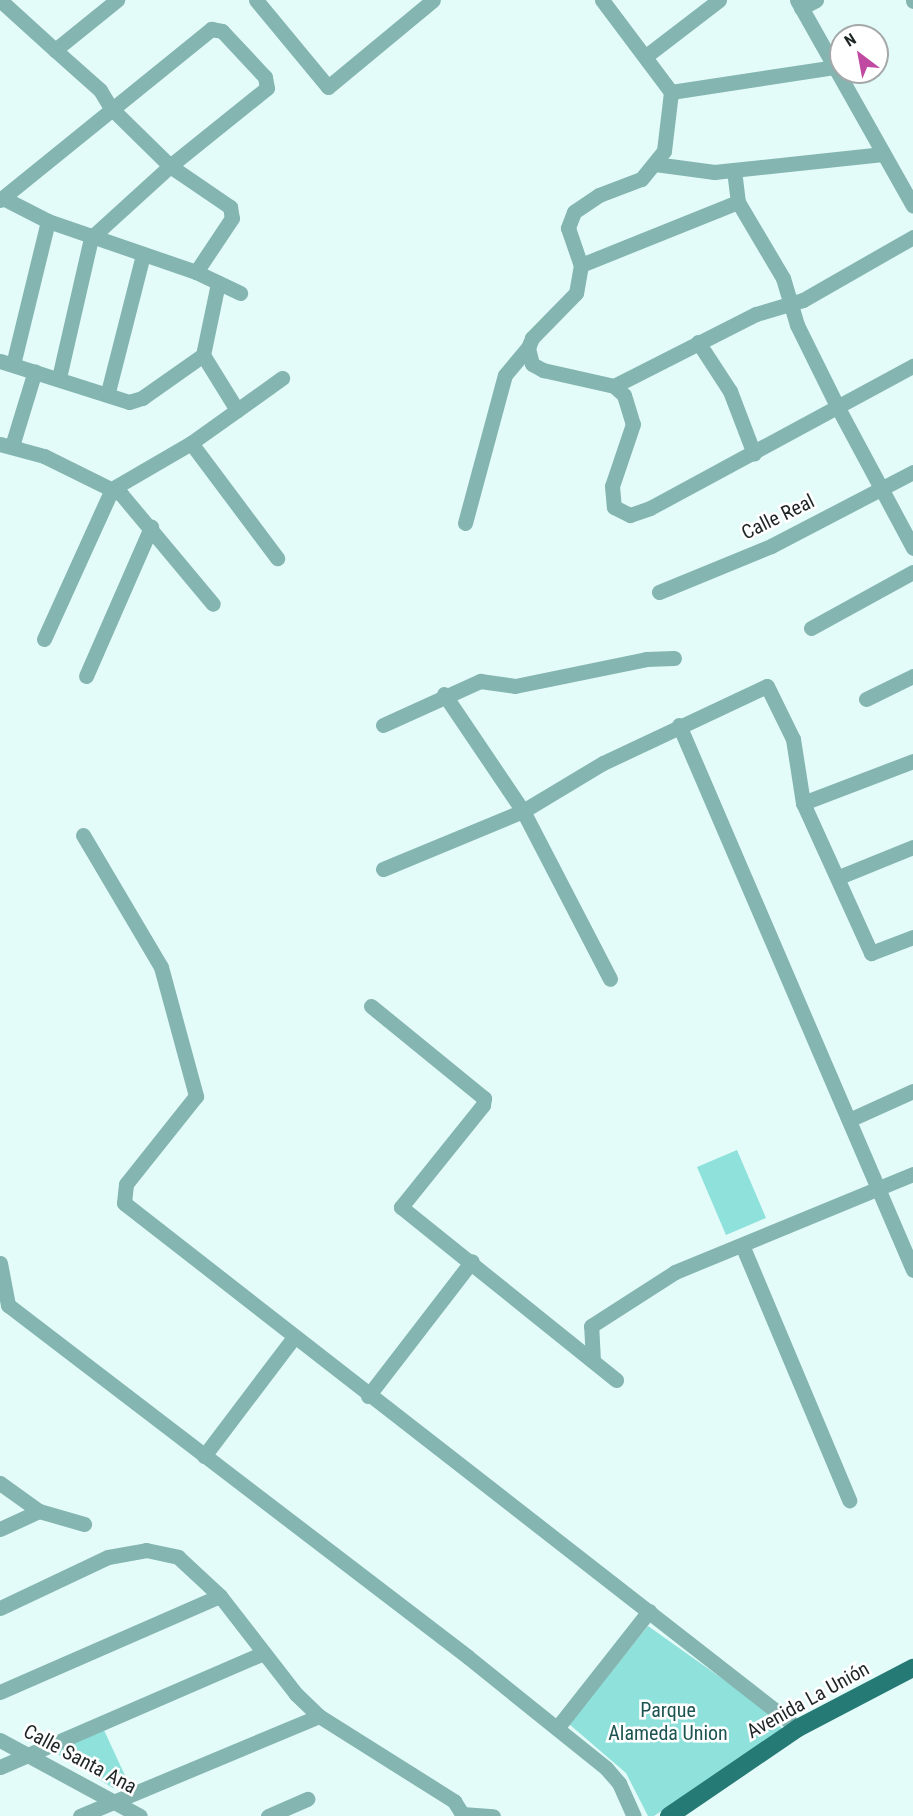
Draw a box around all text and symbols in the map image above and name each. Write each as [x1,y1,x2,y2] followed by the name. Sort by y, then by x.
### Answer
[829,24,889,84] north arrow
[841,29,859,51] text: N
[738,489,818,545] street label: Calle Real
[743,1657,873,1743] street label: Avenida La Unión
[608,1698,728,1745] park label: Parque Alameda Union
[19,1719,141,1799] street label: Calle Santa Ana

